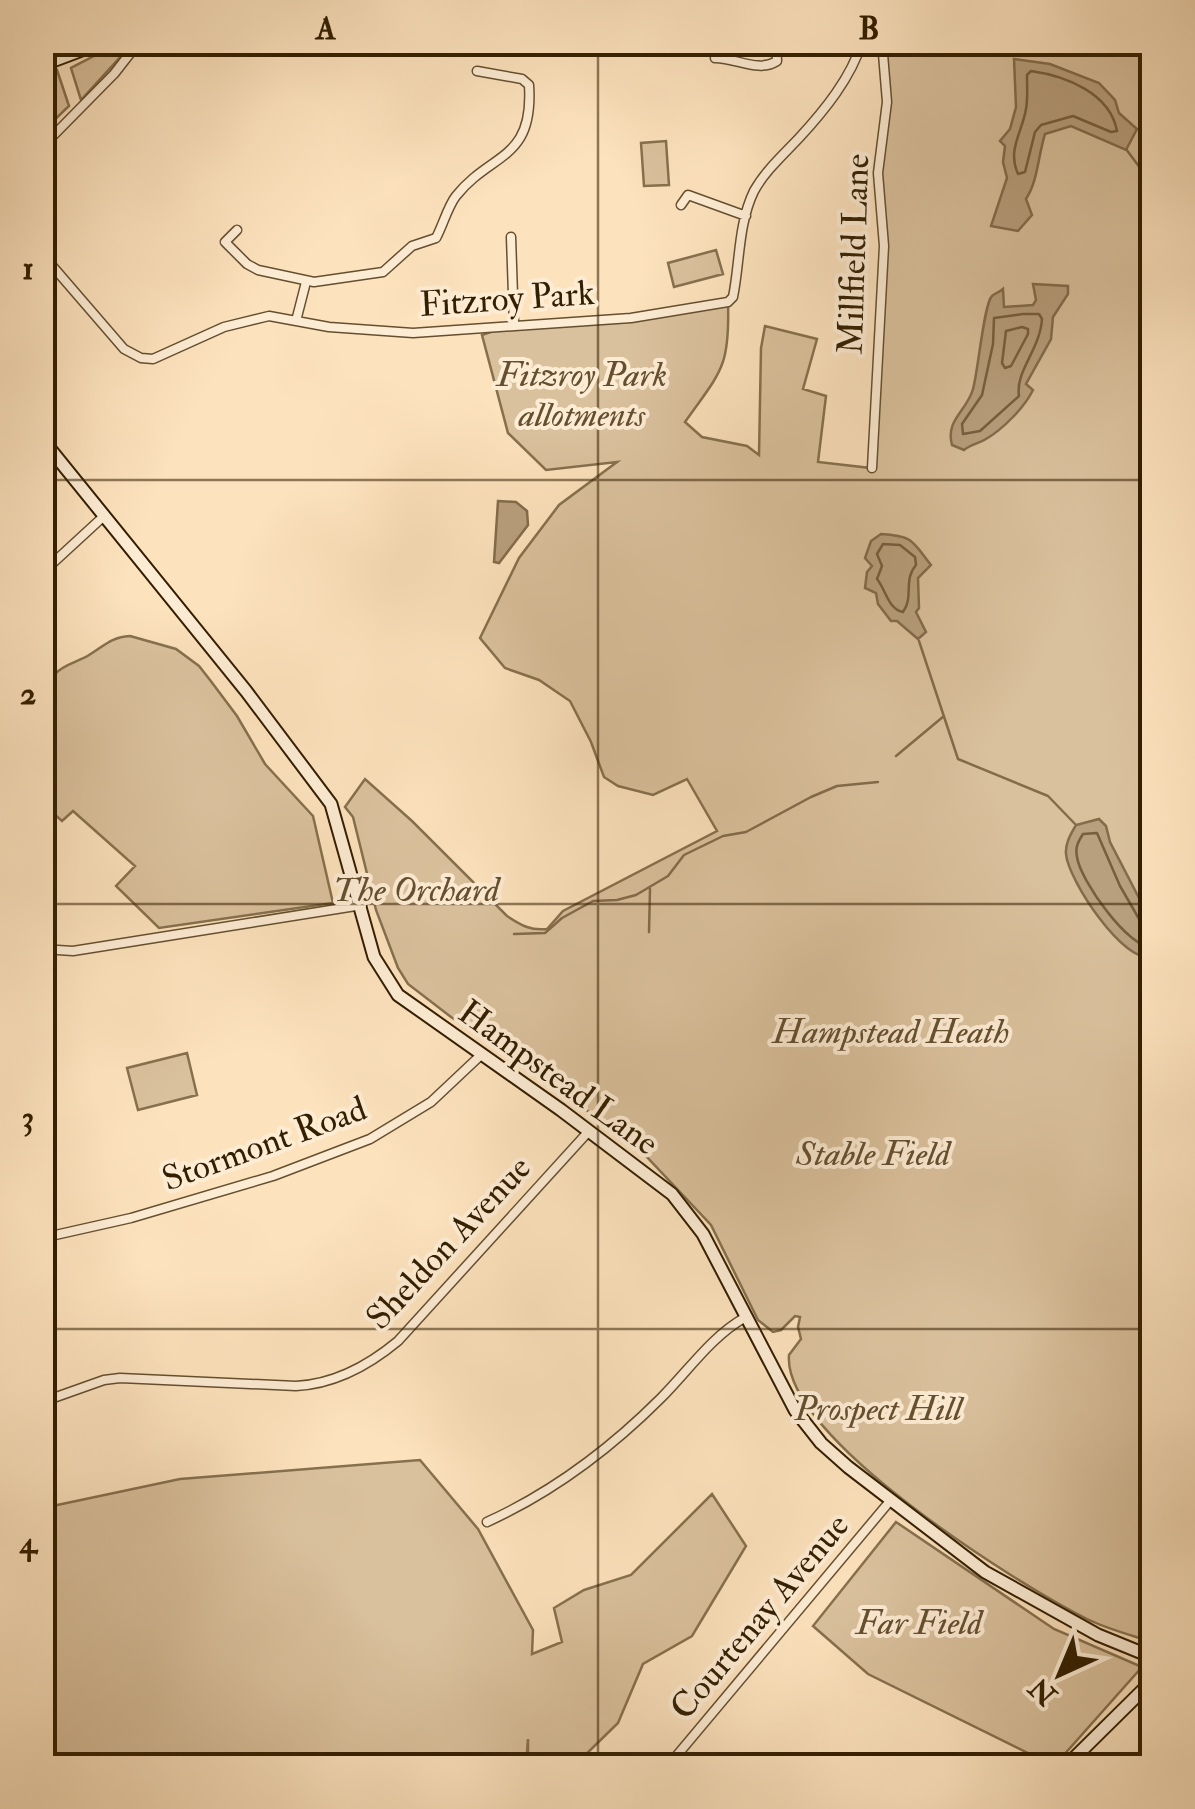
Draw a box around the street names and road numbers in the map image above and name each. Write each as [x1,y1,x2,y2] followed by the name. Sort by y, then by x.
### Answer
[829,153,879,355] street label: Millfield Lane
[418,271,596,327] street label: Fitzroy Park
[450,990,667,1165] street label: Hampstead Lane
[156,1087,372,1201] street label: Stormont Road
[357,1146,541,1339] street label: Sheldon Avenue
[661,1505,859,1729] street label: Courtenay Avenue

